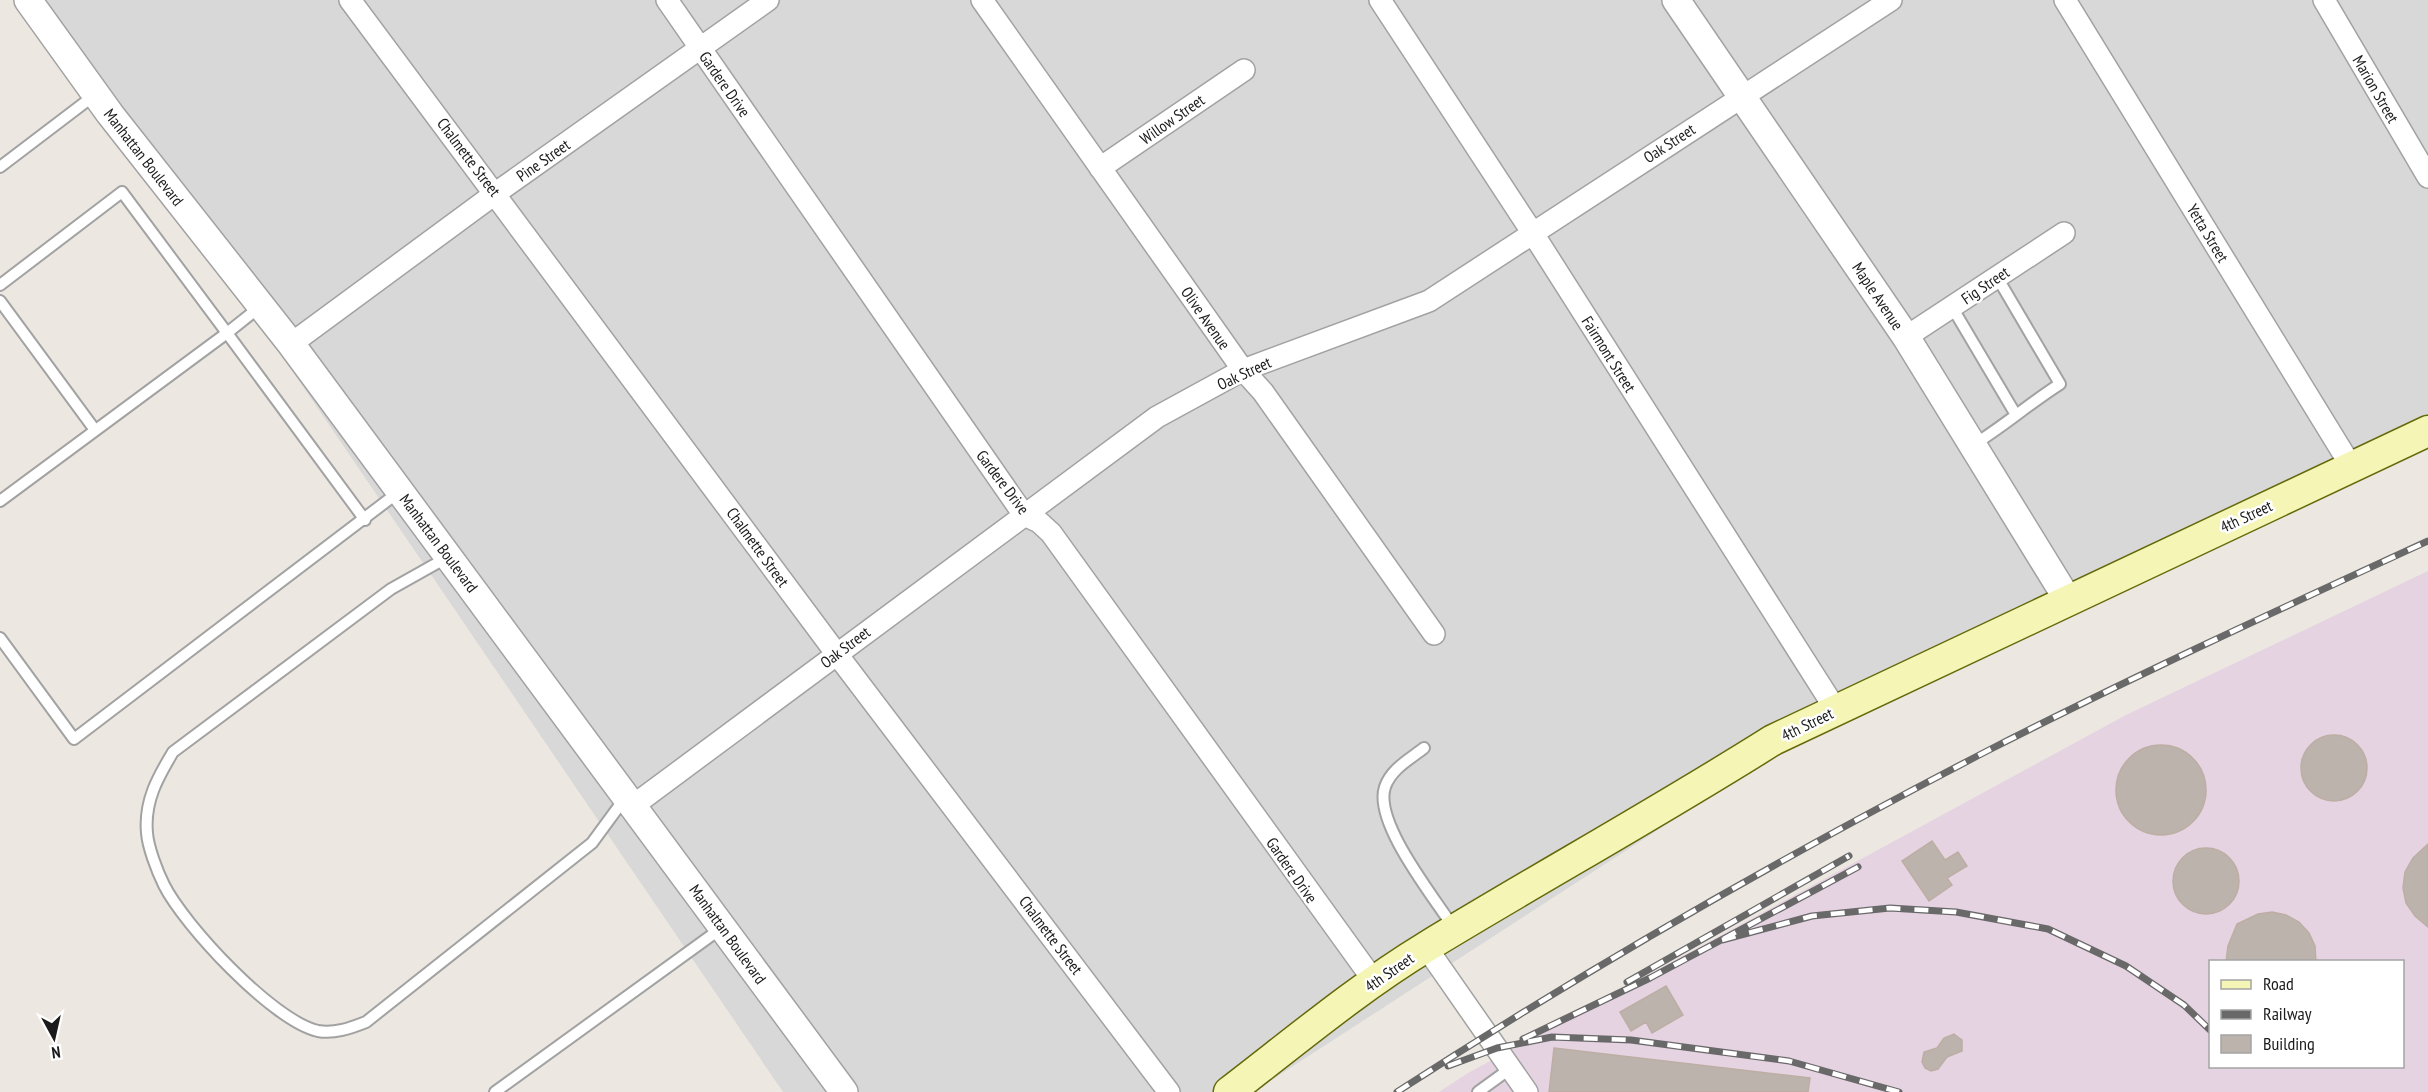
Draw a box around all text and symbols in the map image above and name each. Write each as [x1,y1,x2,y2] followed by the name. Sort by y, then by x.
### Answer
[695,47,755,121] street label: Gardere Drive
[2349,52,2404,127] street label: Marion Street
[1136,89,1209,148] street label: Willow Street
[100,104,188,210] street label: Manhattan Boulevard
[433,114,505,201] street label: Chalmette Street
[1639,119,1699,167] street label: Oak Street
[512,134,574,186] street label: Pine Street
[2183,200,2233,266] street label: Yetta Street
[1848,258,1908,334] street label: Maple Avenue
[1957,261,2013,308] street label: Fig Street
[1177,283,1235,353] street label: Olive Avenue
[1578,312,1641,396] street label: Fairmont Street
[1214,352,1275,394] street label: Oak Street
[972,446,1034,518] street label: Gardere Drive
[395,490,483,596] street label: Manhattan Boulevard
[2217,495,2276,537] street label: 4th Street
[722,503,794,591] street label: Chalmette Street
[816,621,874,672] street label: Oak Street
[1778,703,1837,745] street label: 4th Street
[1262,833,1322,907] street label: Gardere Drive
[685,880,771,988] street label: Manhattan Boulevard
[1015,892,1087,979] street label: Chalmette Street
[1361,948,1418,996] street label: 4th Street
[2209,960,2404,1068] legend
[2263,972,2294,995] text: Road
[2263,1002,2312,1025] text: Railway
[24,1008,84,1068] north arrow
[2263,1032,2315,1055] text: Building
[50,1042,62,1063] text: N

